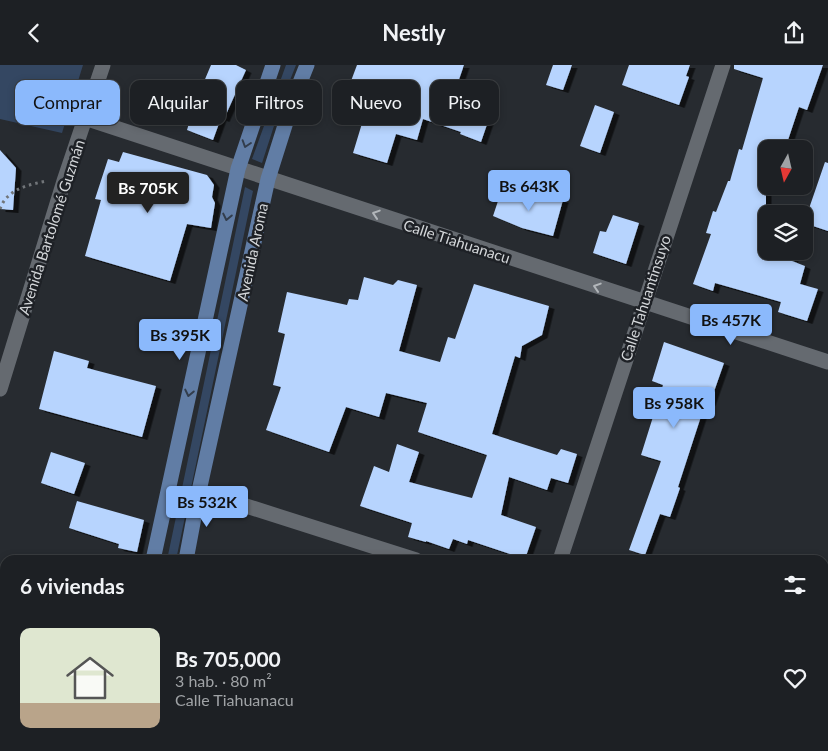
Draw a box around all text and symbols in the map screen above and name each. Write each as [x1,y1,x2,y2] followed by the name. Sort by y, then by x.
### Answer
[20,19,48,47] icon: back
[382,19,446,46] text: Nestly
[780,19,808,47] icon: share
[15,80,120,125] chip: Comprar
[130,80,226,125] chip: Alquilar
[236,80,322,125] chip: Filtros
[332,80,420,125] chip: Nuevo
[430,80,499,125] chip: Piso
[14,137,88,317] street label: Avenida Bartolomé Guzmán
[241,140,251,148] one-way arrow
[758,140,812,195] north arrow
[758,140,813,260] map controls
[483,169,575,212] pin: Bs 643K
[102,171,194,214] pin: Bs 705K
[499,176,559,195] text: Bs 643K
[118,178,178,197] text: Bs 705K
[233,201,271,303] street label: Avenida Aroma
[758,205,813,260] button: layers
[373,210,381,220] one-way arrow
[222,212,233,221] one-way arrow
[401,215,513,267] street label: Calle Tiahuanacu
[616,233,674,363] street label: Calle Tahuantinsuyo
[594,283,602,293] one-way arrow
[685,303,777,346] pin: Bs 457K
[701,310,761,329] text: Bs 457K
[134,319,226,361] pin: Bs 395K
[150,325,210,344] text: Bs 395K
[628,387,720,429] pin: Bs 958K
[184,388,195,397] one-way arrow
[644,393,704,412] text: Bs 958K
[161,485,253,528] pin: Bs 532K
[177,492,237,511] text: Bs 532K
[781,571,809,599] icon: filters
[20,573,125,598] text: 6 viviendas
[175,646,281,671] text: Bs 705,000
[60,648,120,708] icon: home
[781,664,809,692] icon: heart
[175,671,272,690] text: 3 hab. · 80 m²
[175,690,294,709] text: Calle Tiahuanacu

